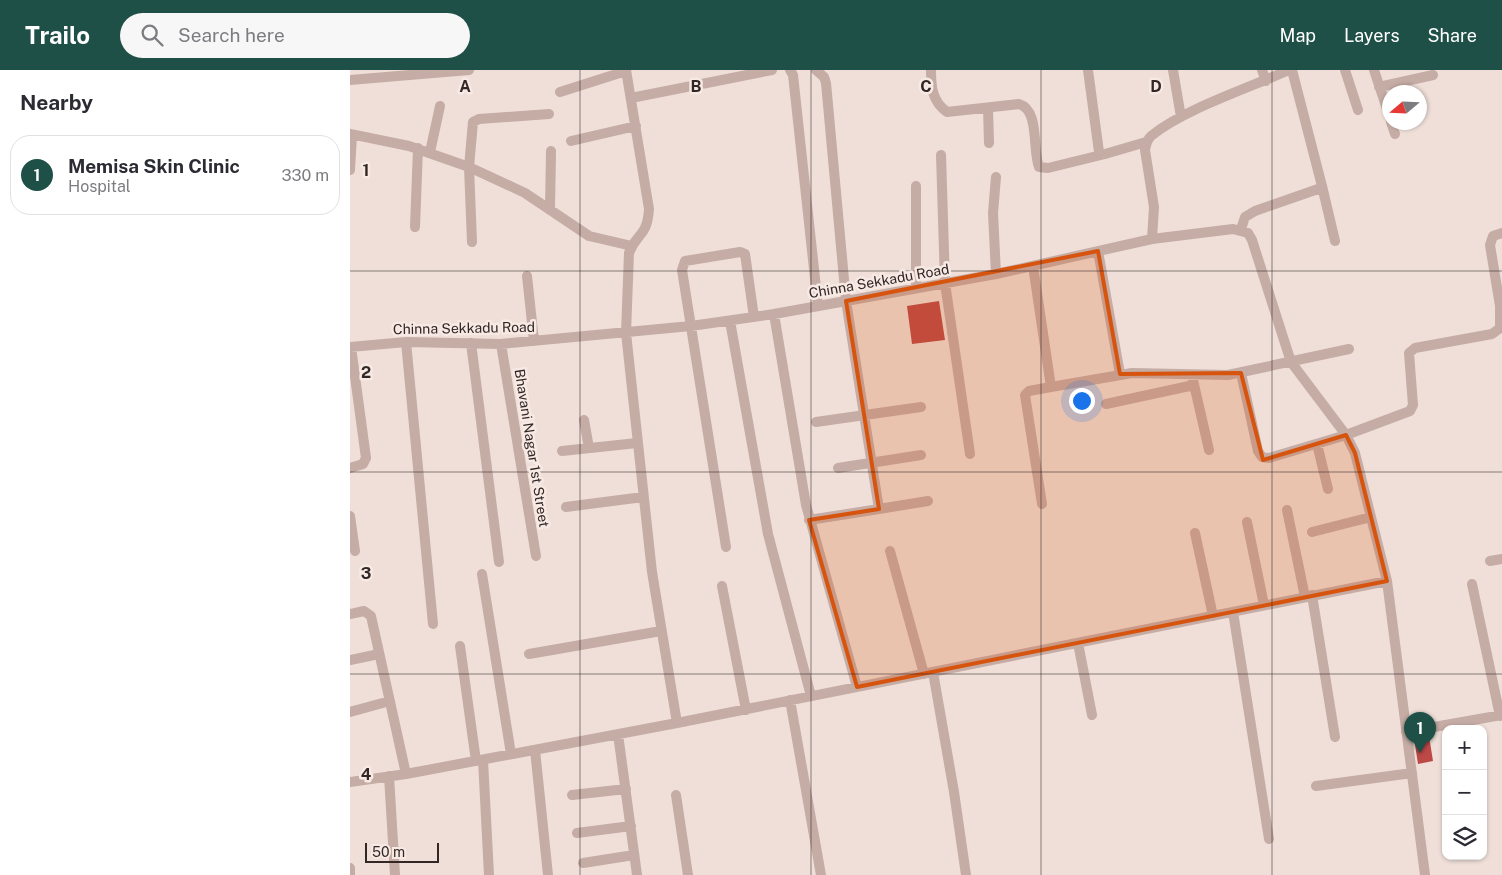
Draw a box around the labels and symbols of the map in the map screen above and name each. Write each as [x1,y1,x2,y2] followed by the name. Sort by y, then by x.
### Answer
[459,77,471,96] text: A
[691,77,702,96] text: B
[920,77,932,96] text: C
[1150,77,1162,96] text: D
[1382,85,1427,130] north arrow
[363,161,369,180] text: 1
[808,261,950,301] street label: Chinna Sekkadu Road
[393,319,535,337] street label: Chinna Sekkadu Road
[361,363,371,382] text: 2
[512,368,552,528] street label: Bhavani Nagar 1st Street
[1069,388,1095,414] your location
[361,564,371,583] text: 3
[1404,712,1436,753] pin: 1
[361,765,372,784] text: 4
[365,840,439,863] scale bar

